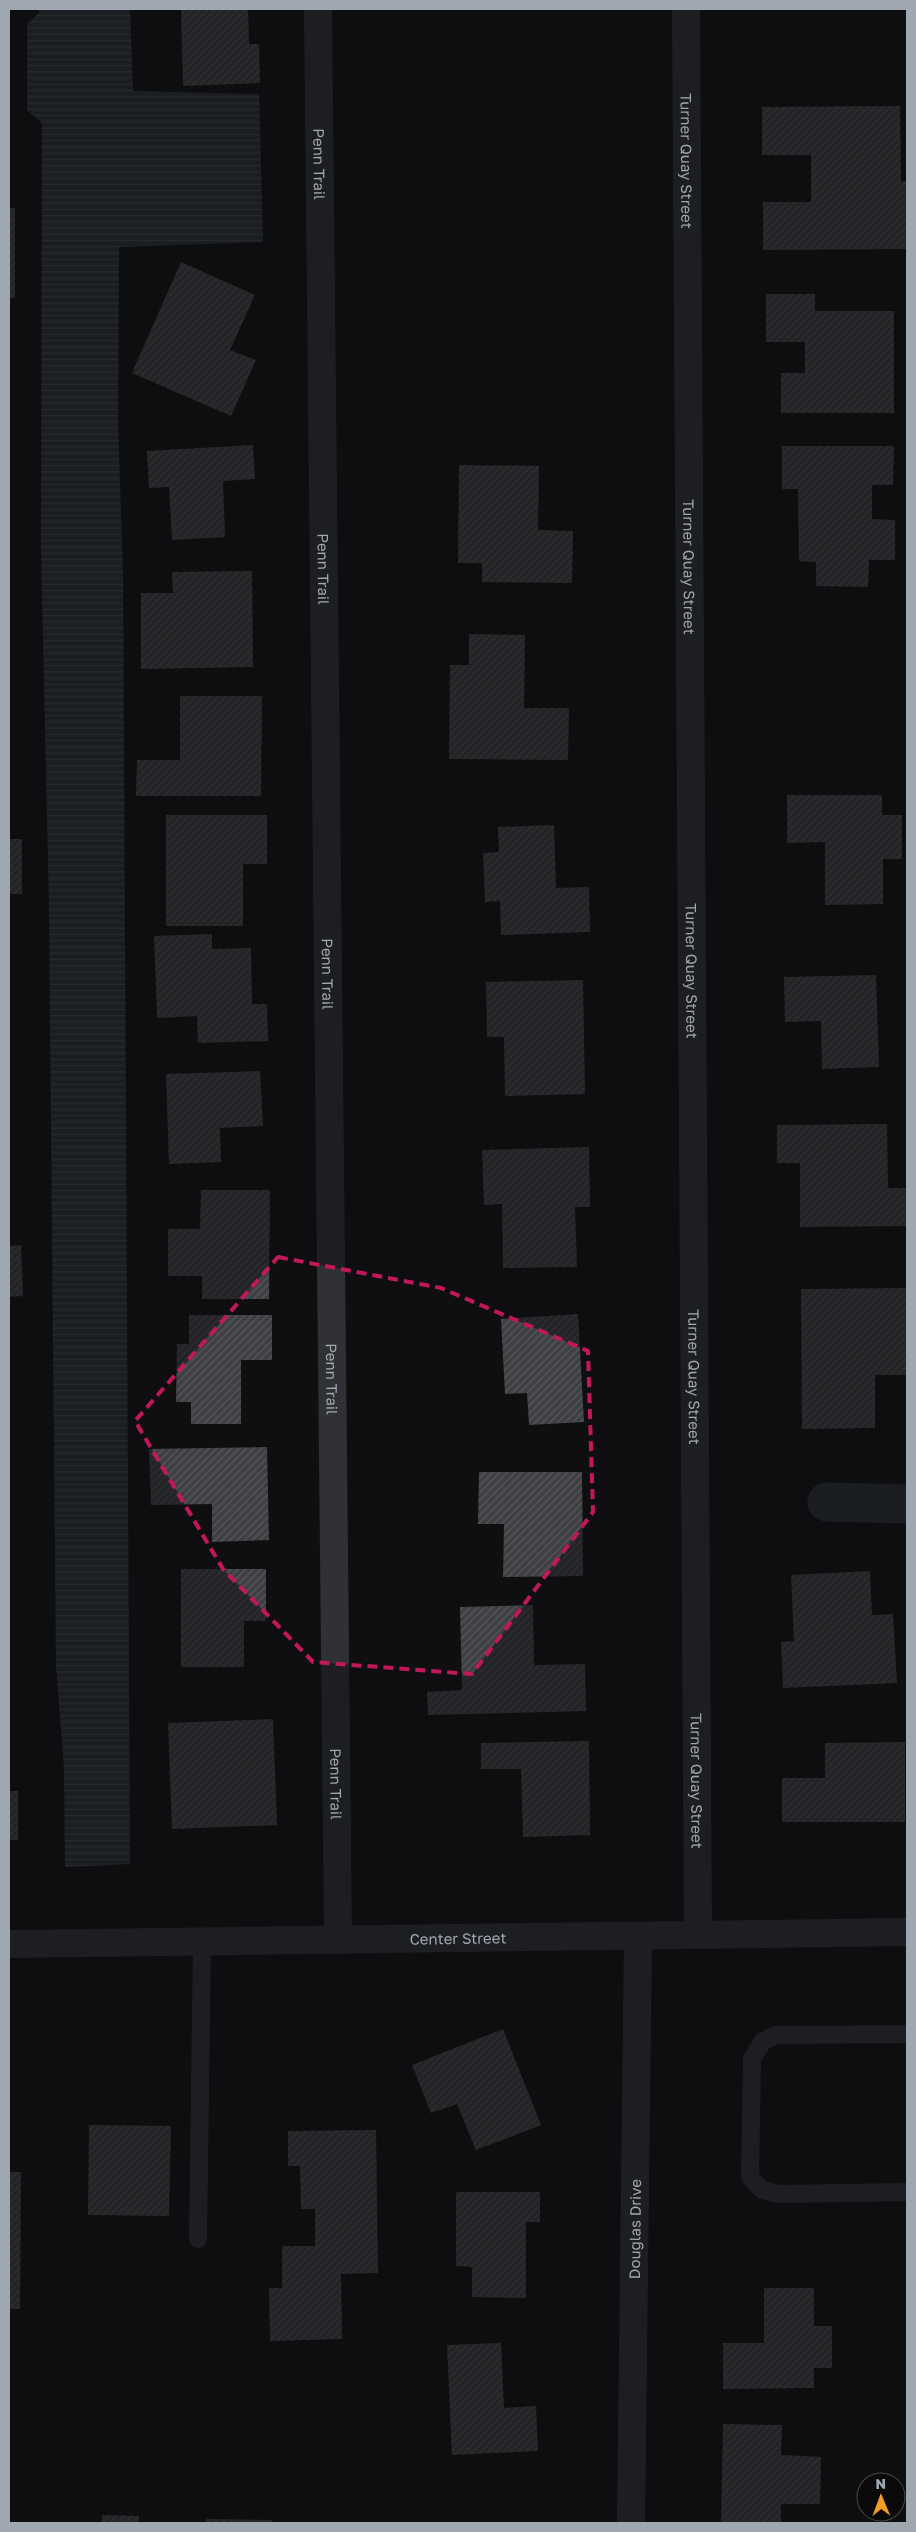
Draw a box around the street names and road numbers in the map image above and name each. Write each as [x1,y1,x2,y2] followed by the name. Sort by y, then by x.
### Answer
[678,93,696,229] street label: Turner Quay Street
[310,128,329,200] street label: Penn Trail
[680,499,699,635] street label: Turner Quay Street
[314,533,333,605] street label: Penn Trail
[683,903,701,1039] street label: Turner Quay Street
[319,938,337,1010] street label: Penn Trail
[685,1309,704,1445] street label: Turner Quay Street
[323,1343,342,1415] street label: Penn Trail
[688,1713,706,1849] street label: Turner Quay Street
[327,1748,346,1820] street label: Penn Trail
[409,1928,506,1948] street label: Center Street
[625,2179,644,2279] street label: Douglas Drive

